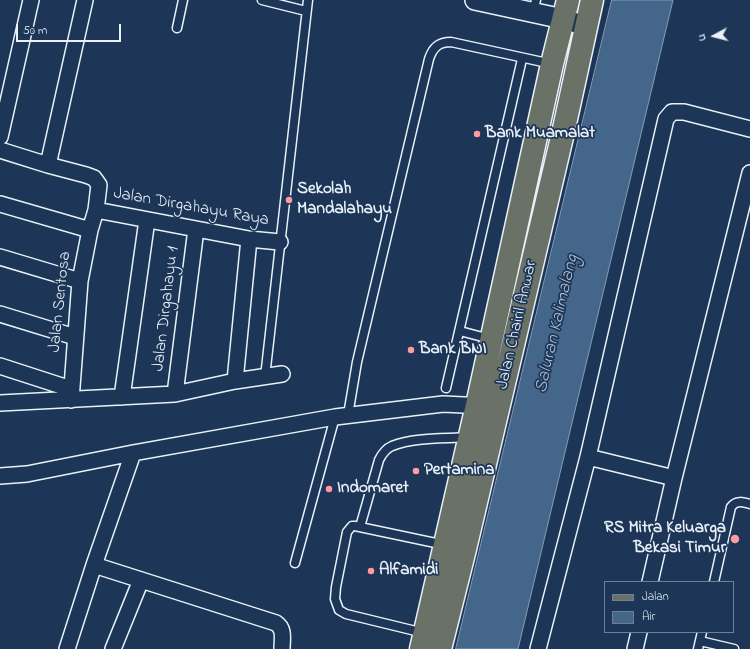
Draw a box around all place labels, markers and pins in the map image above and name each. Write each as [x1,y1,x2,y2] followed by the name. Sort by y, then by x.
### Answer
[485,124,595,144] place label: Bank Muamalat
[472,129,482,139] marker: Bank Muamalat
[297,180,392,220] place label: Sekolah Mandalahayu
[284,195,294,205] marker: Sekolah Mandalahayu
[419,340,487,360] place label: Bank BNI
[406,345,416,355] marker: Bank BNI
[424,461,494,481] place label: Pertamina
[411,466,421,476] marker: Pertamina
[337,479,409,499] place label: Indomaret
[324,484,334,494] marker: Indomaret
[604,519,726,559] place label: RS Mitra Keluarga Bekasi Timur
[729,533,741,545] marker: RS Mitra Keluarga Bekasi Timur
[379,561,438,581] place label: Alfamidi
[366,566,376,576] marker: Alfamidi

